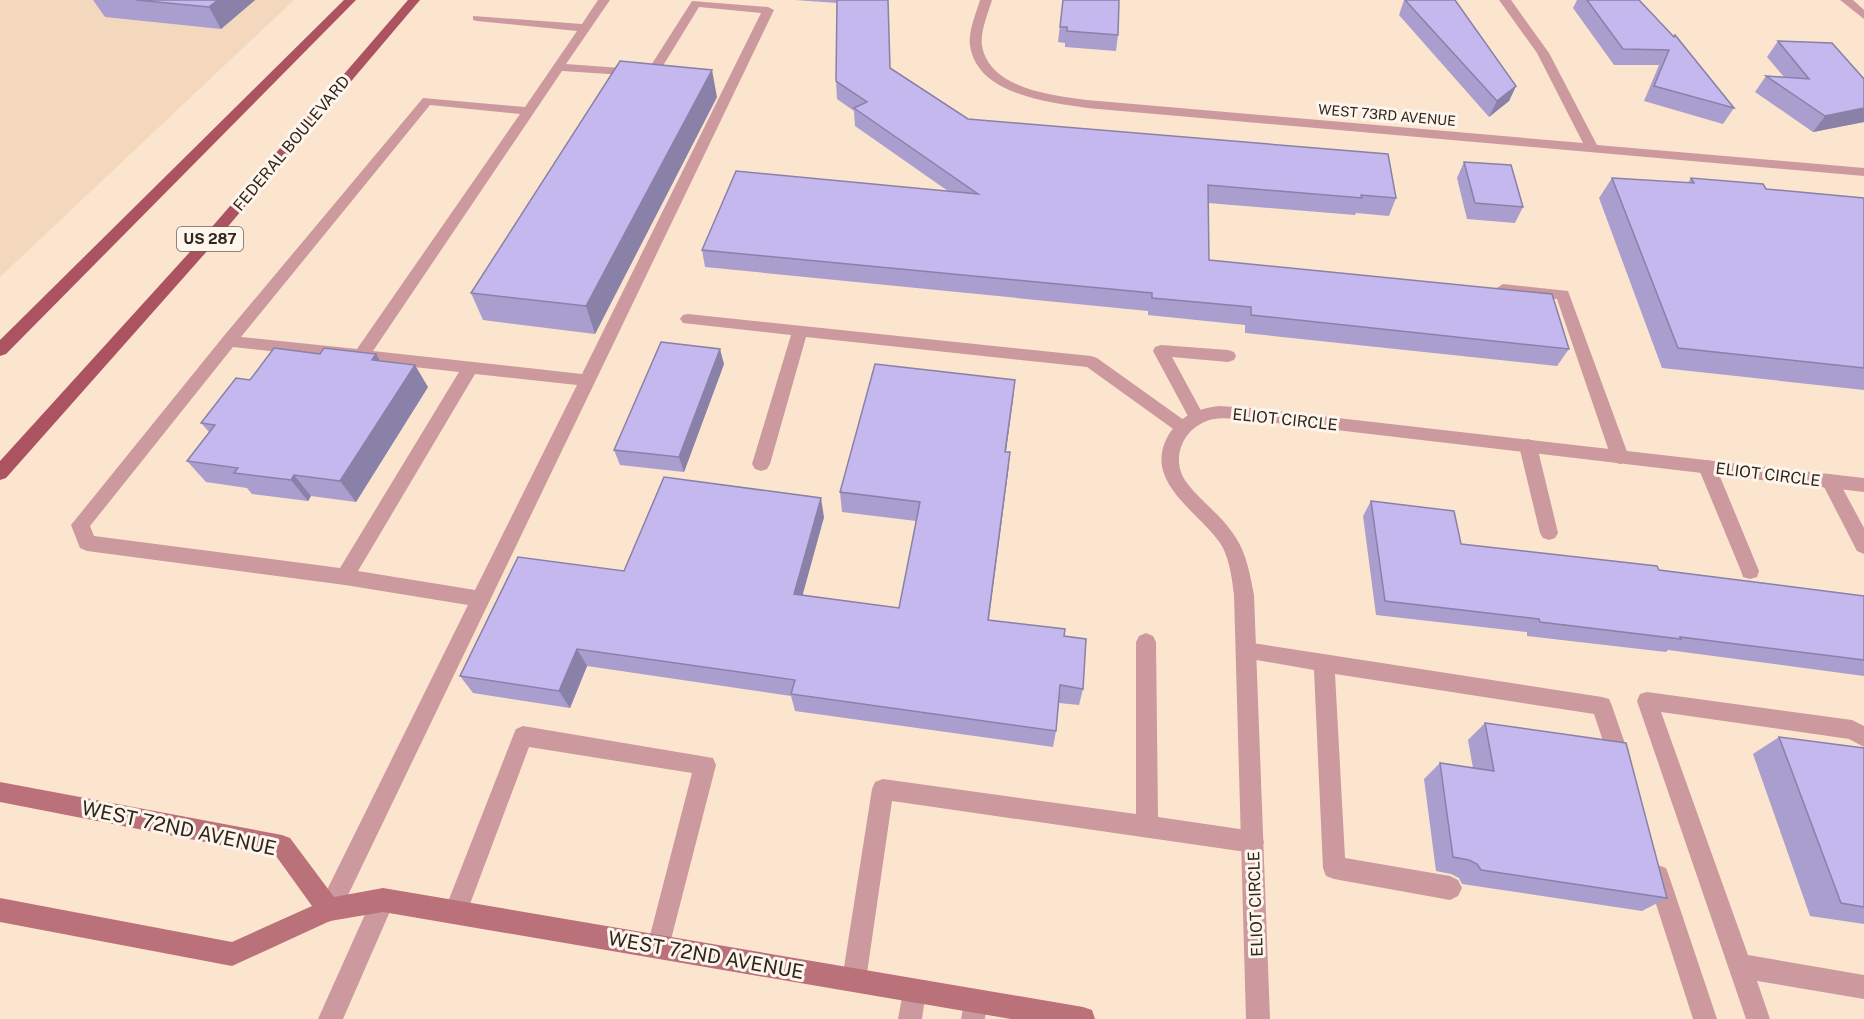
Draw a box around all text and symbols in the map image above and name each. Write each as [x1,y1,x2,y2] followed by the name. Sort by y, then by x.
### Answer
[229,72,354,215] street label: FEDERAL BOULEVARD
[1318,101,1456,129] street label: WEST 73RD AVENUE
[177,227,243,251] road number: US 287
[1232,405,1338,434] street label: ELIOT CIRCLE
[1714,459,1821,490] street label: ELIOT CIRCLE
[79,796,279,860] street label: WEST 72ND AVENUE
[1244,851,1267,957] street label: ELIOT CIRCLE
[606,926,806,984] street label: WEST 72ND AVENUE

